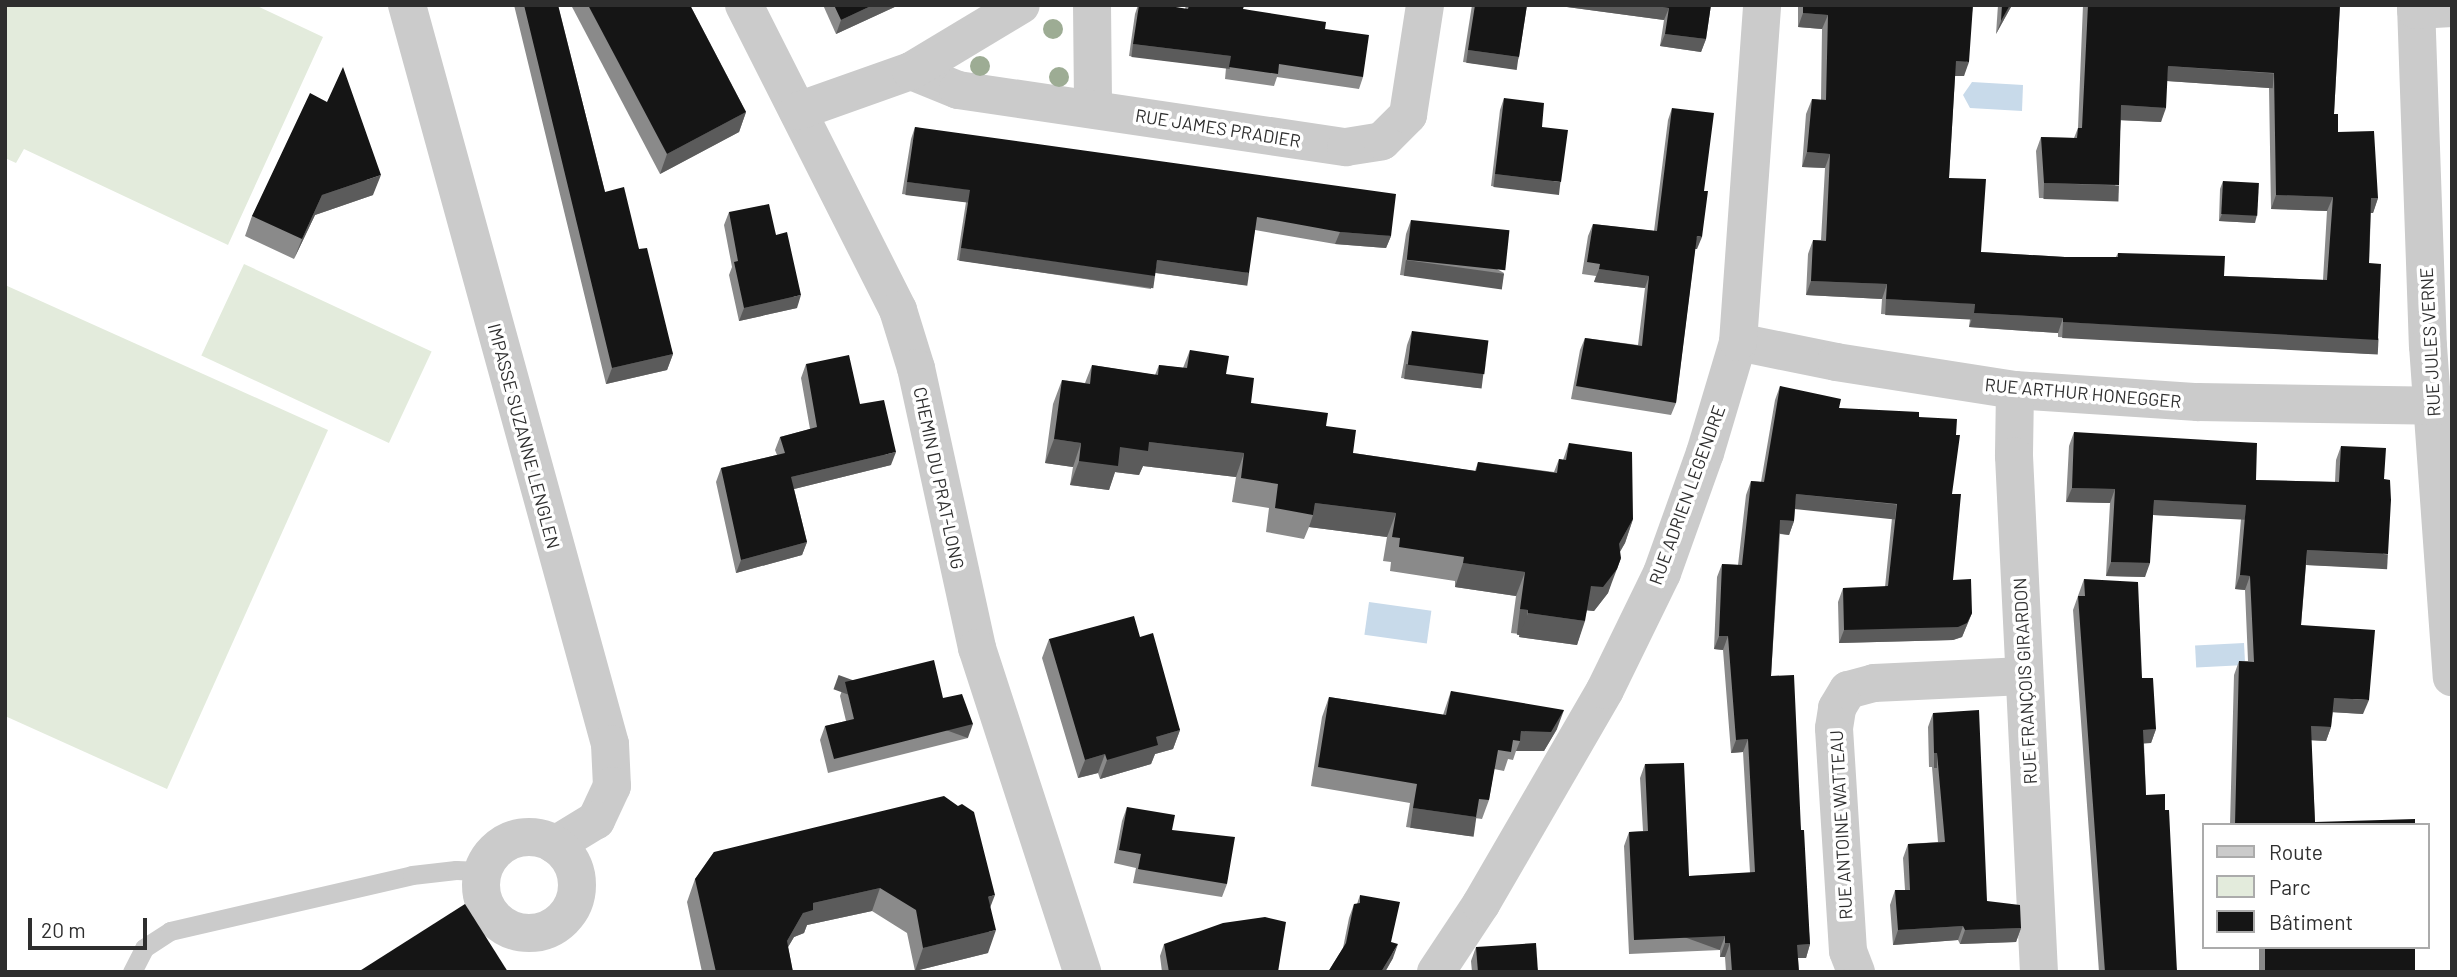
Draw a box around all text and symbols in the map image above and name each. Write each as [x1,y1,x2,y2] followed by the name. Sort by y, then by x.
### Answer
[1134,104,1302,152] street label: RUE JAMES PRADIER
[2415,267,2445,417] street label: RUE JULES VERNE
[483,321,565,551] street label: IMPASSE SUZANNE LENGLEN
[1984,374,2182,412] street label: RUE ARTHUR HONEGGER
[909,385,969,571] street label: CHEMIN DU PRAT-LONG
[1644,402,1730,588] street label: RUE ADRIEN LEGENDRE
[2009,577,2041,785] street label: RUE FRANÇOIS GIRARDON
[1825,730,1857,920] street label: RUE ANTOINE WATTEAU
[2202,823,2429,949] legend
[2269,839,2323,864] text: Route
[2269,874,2311,899] text: Parc
[32,904,150,948] scale bar
[2269,909,2353,934] text: Bâtiment
[41,917,86,942] text: 20 m

